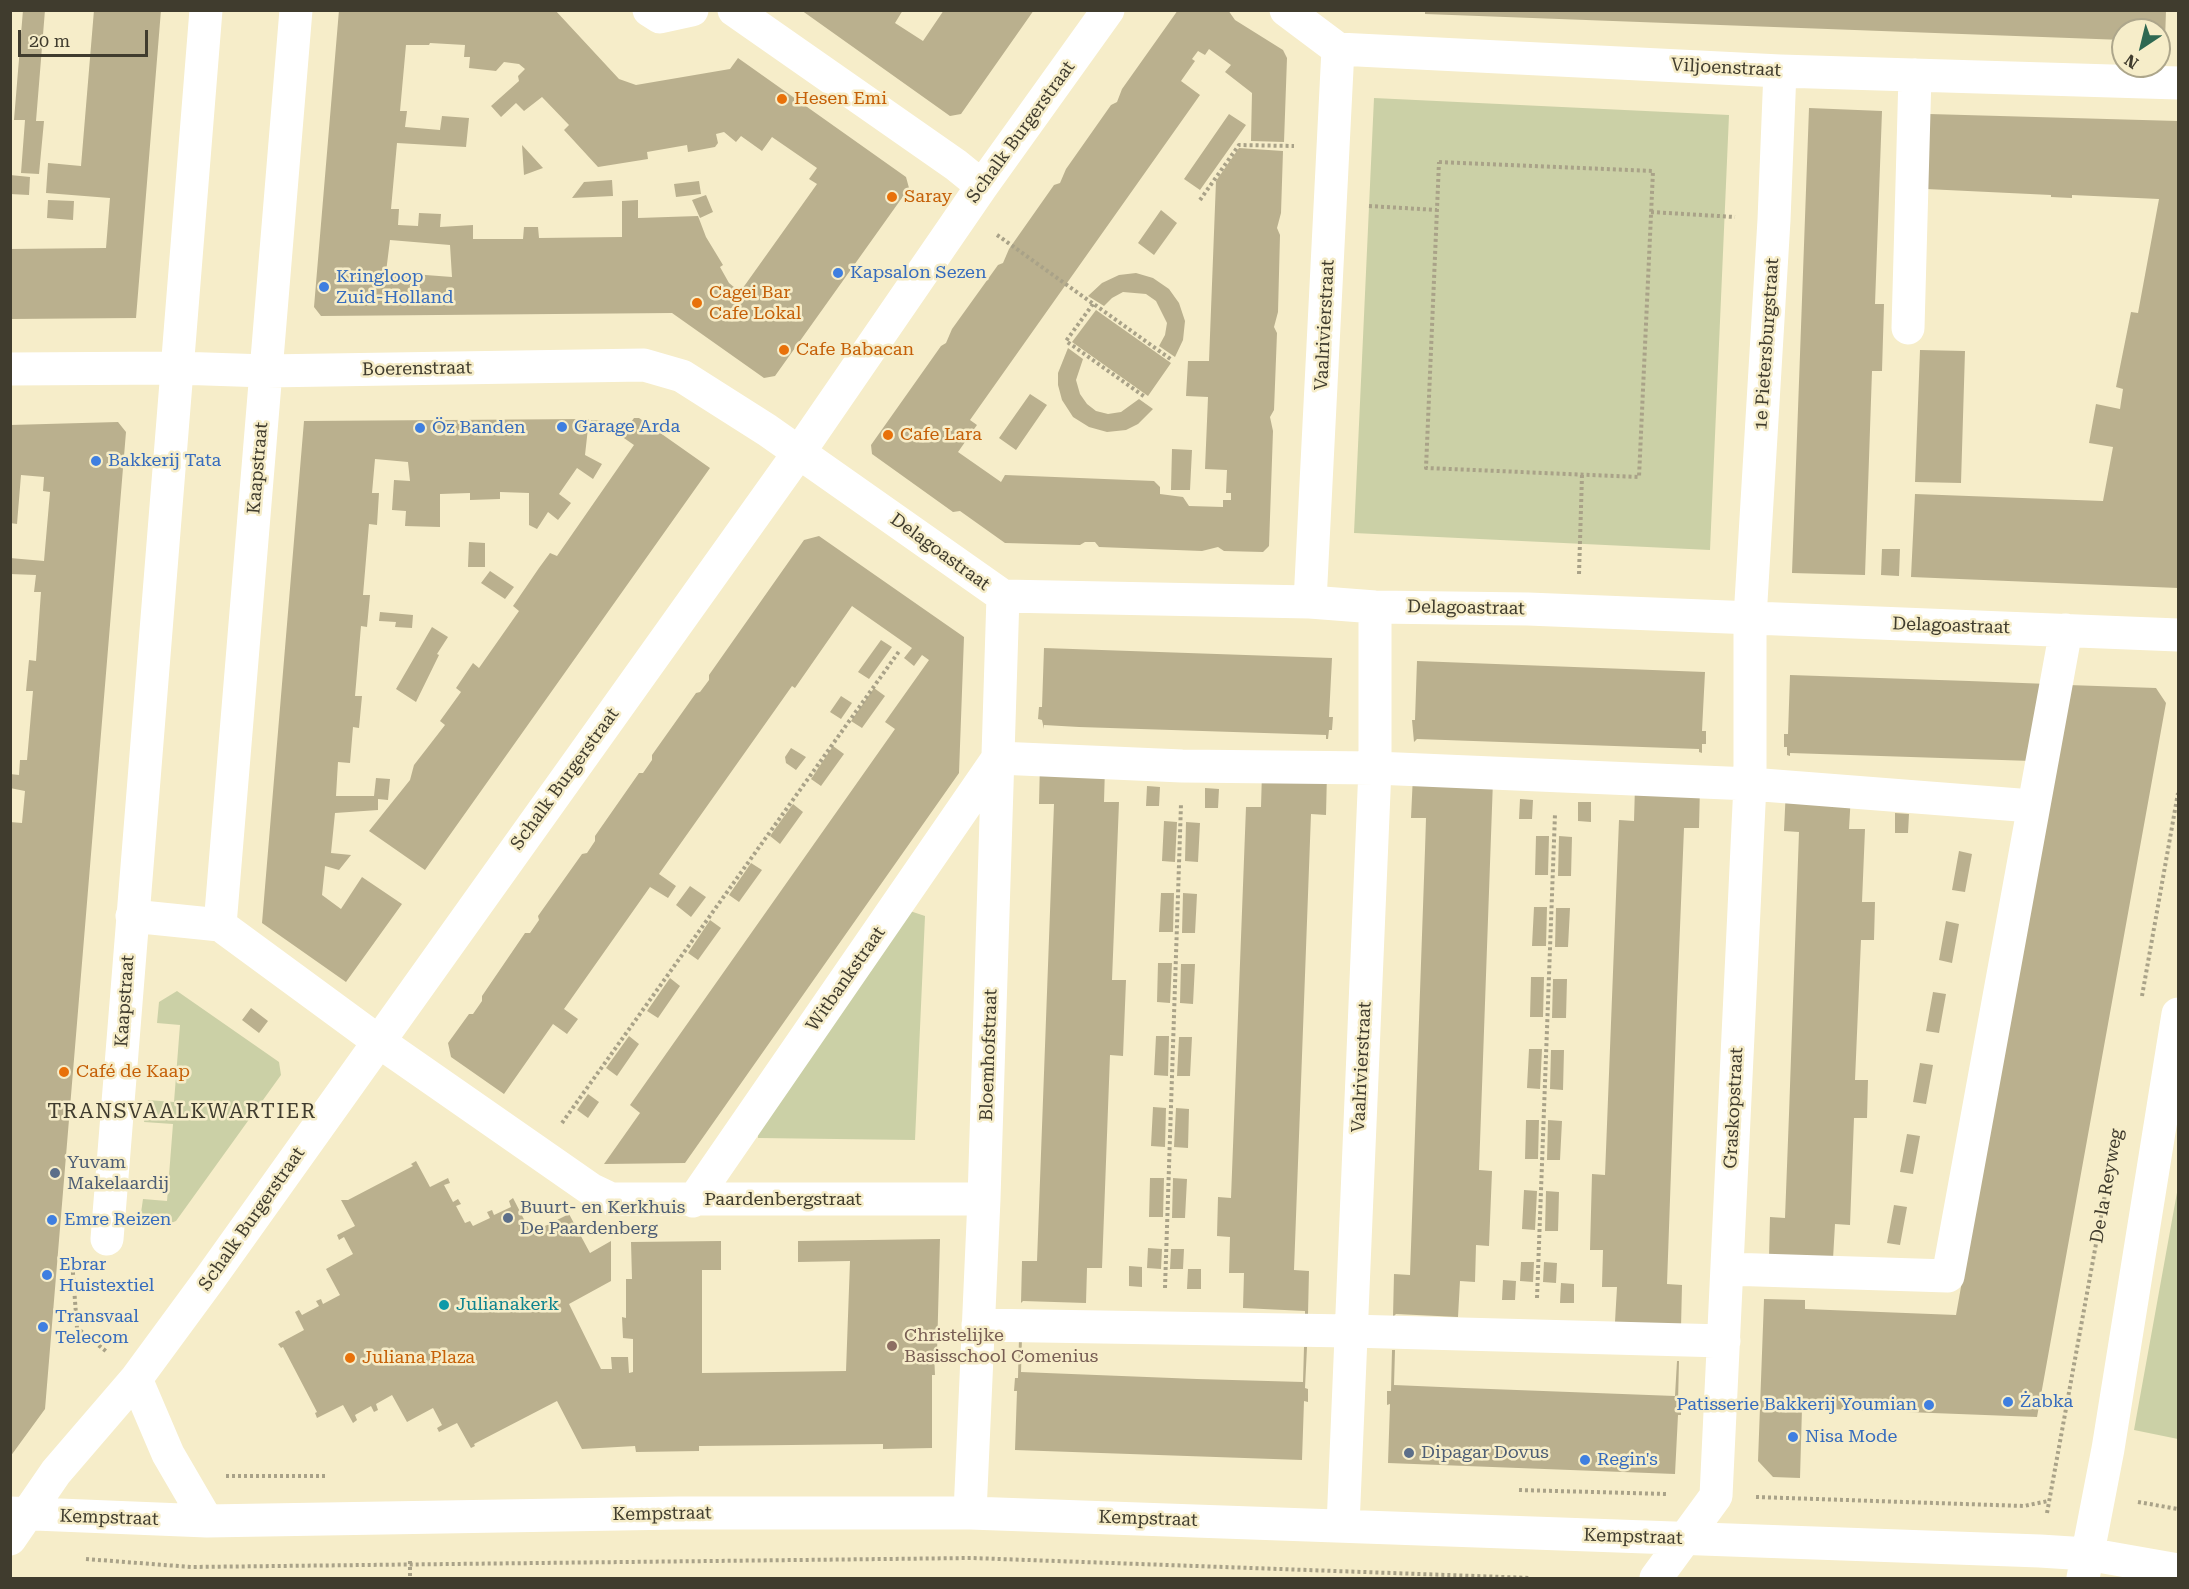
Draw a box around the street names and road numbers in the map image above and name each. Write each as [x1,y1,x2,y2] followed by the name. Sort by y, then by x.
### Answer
[1670,54,1782,82] street label: Viljoenstraat
[962,57,1080,207] street label: Schalk Burgerstraat
[1750,257,1784,431] street label: 1e Pietersburgstraat
[1311,259,1339,391] street label: Vaalrivierstraat
[362,357,472,381] street label: Boerenstraat
[243,421,273,515] street label: Kaapstraat
[886,509,994,595] street label: Delagoastraat
[1407,596,1525,620] street label: Delagoastraat
[1892,613,2010,639] street label: Delagoastraat
[506,704,624,854] street label: Schalk Burgerstraat
[802,923,890,1035] street label: Witbankstraat
[111,954,139,1048] street label: Kaapstraat
[976,988,1002,1122] street label: Bloemhofstraat
[1348,1001,1376,1133] street label: Vaalrivierstraat
[1720,1047,1748,1169] street label: Graskopstraat
[2086,1127,2128,1245] street label: De la Reyweg
[194,1143,310,1295] street label: Schalk Burgerstraat
[704,1189,862,1211] street label: Paardenbergstraat
[612,1502,712,1526] street label: Kempstraat
[59,1505,159,1531] street label: Kempstraat
[1098,1506,1198,1532] street label: Kempstraat
[1583,1524,1683,1550] street label: Kempstraat

